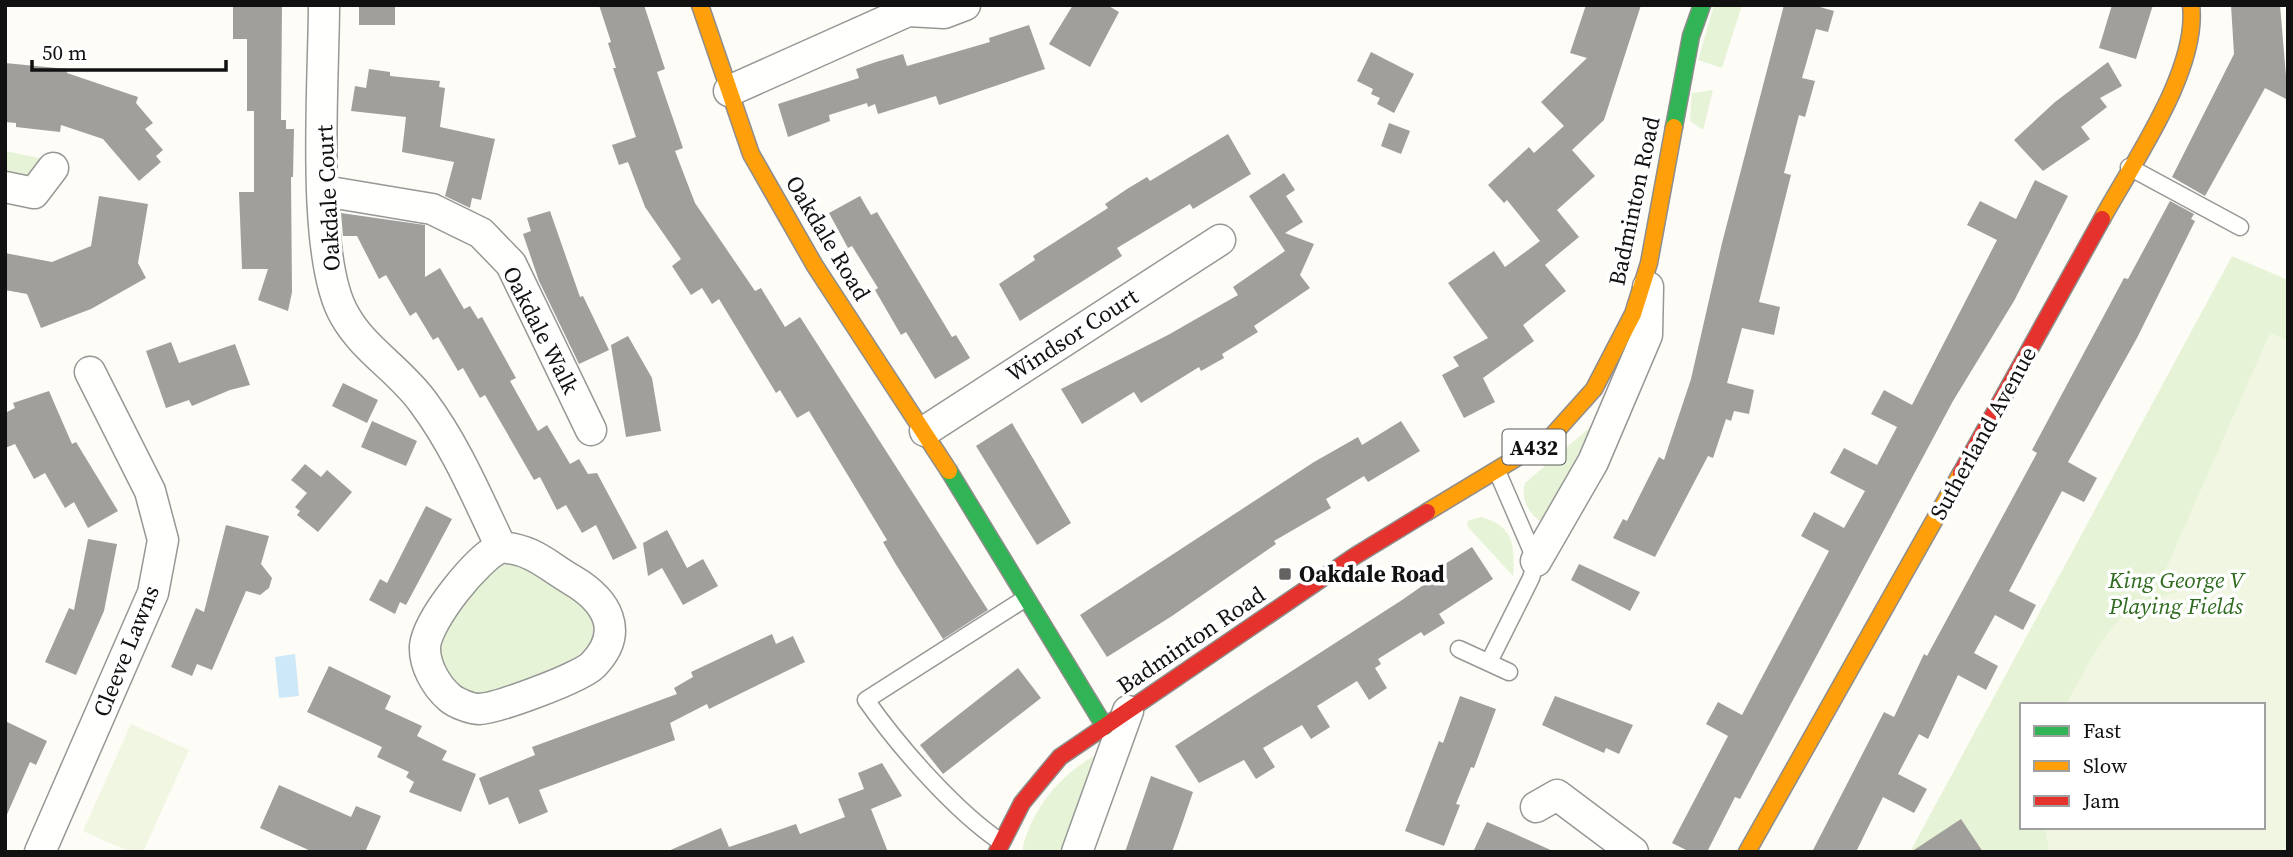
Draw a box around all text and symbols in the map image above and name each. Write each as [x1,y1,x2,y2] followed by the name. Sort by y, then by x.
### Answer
[32,28,226,72] scale bar
[42,38,87,67] text: 50 m
[1600,113,1668,289] street label: Badminton Road
[308,123,348,272] street label: Oakdale Court
[778,169,878,307] street label: Oakdale Road
[495,261,587,400] street label: Oakdale Walk
[1000,280,1145,390] street label: Windsor Court
[1922,341,2044,525] street label: Sutherland Avenue
[1502,430,1566,464] road number: A432
[1299,558,1445,590] place label: Oakdale Road
[2107,564,2247,622] park label: King George V Playing Fields
[1277,566,1293,582] marker: Oakdale Road
[1111,579,1271,701] street label: Badminton Road
[85,580,167,722] street label: Cleeve Lawns
[2020,703,2265,829] legend
[2083,716,2121,745] text: Fast
[2083,751,2127,780] text: Slow
[2082,786,2120,815] text: Jam

